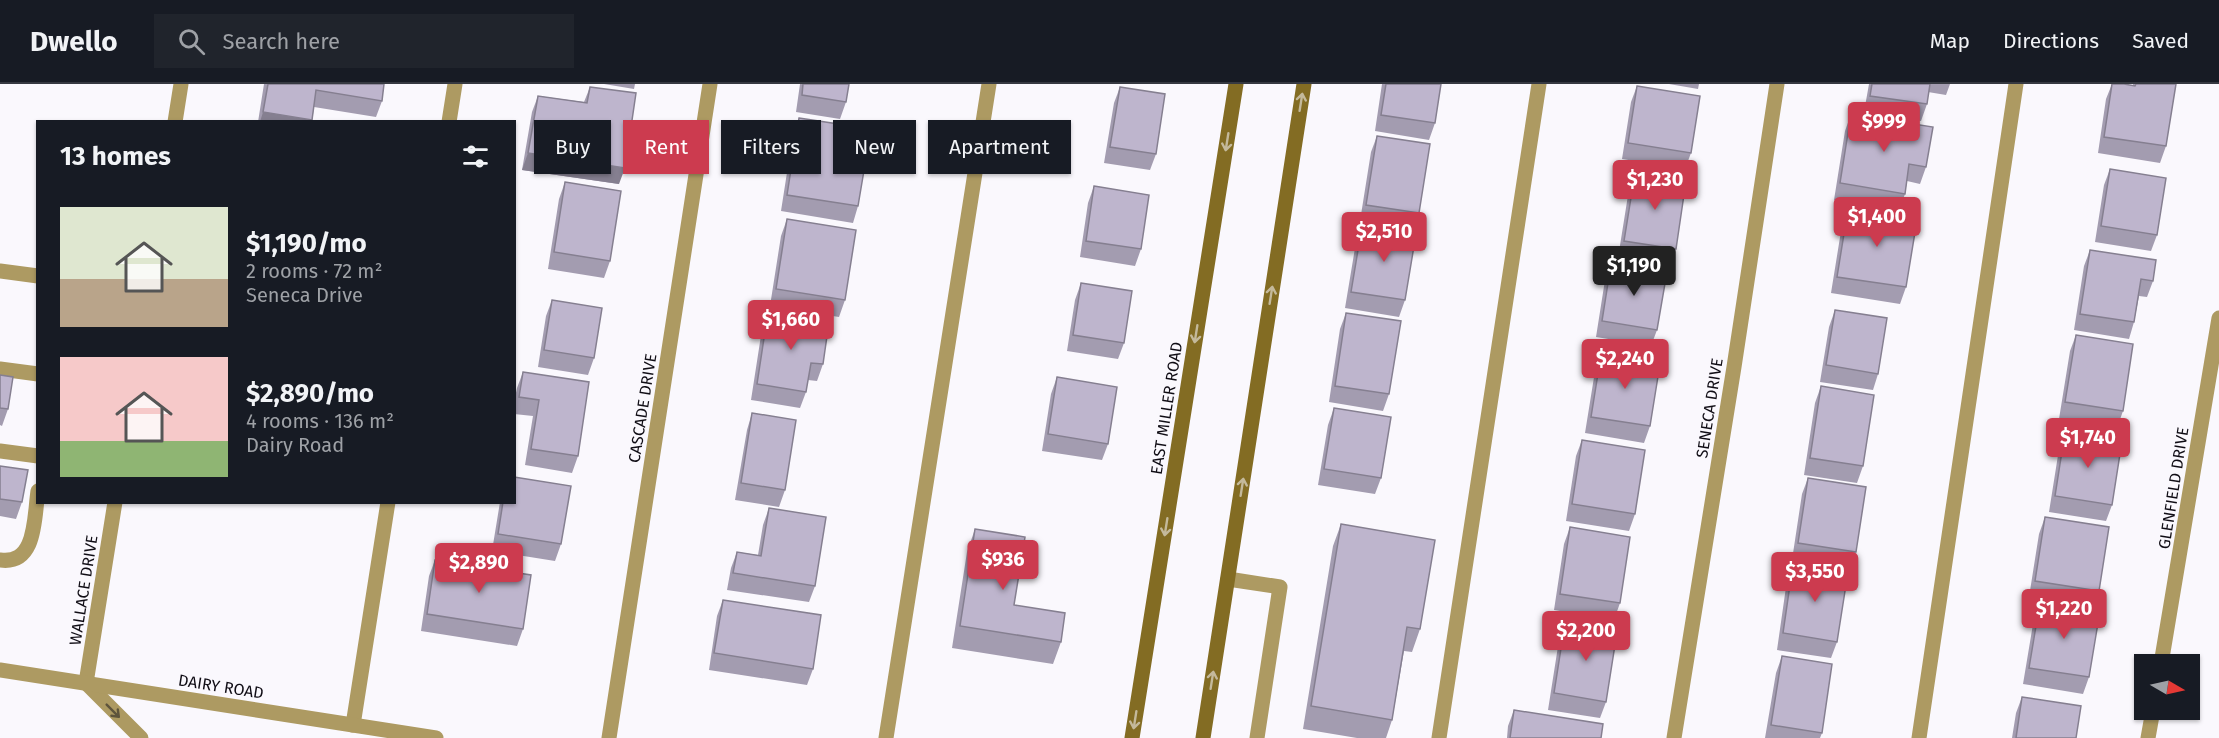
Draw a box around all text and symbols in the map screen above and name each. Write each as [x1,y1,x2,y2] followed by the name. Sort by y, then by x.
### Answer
[154,14,574,68] search box
[30,25,118,58] text: Dwello
[175,25,208,58] icon: search
[223,28,340,55] text: Search here
[1930,28,1970,54] text: Map
[2003,28,2099,54] text: Directions
[2132,28,2189,54] text: Saved
[1296,93,1307,112] one-way arrow
[1848,102,1920,153] pin: $999
[1862,109,1906,133] text: $999
[534,120,611,174] chip: Buy
[623,120,709,174] chip: Rent
[721,120,821,174] chip: Filters
[833,120,916,174] chip: New
[928,120,1071,174] chip: Apartment
[1221,131,1232,151] one-way arrow
[459,140,492,173] icon: filters
[60,141,171,172] text: 13 homes
[1606,160,1704,211] pin: $1,230
[1627,167,1683,191] text: $1,230
[1828,197,1926,248] pin: $1,400
[1848,204,1906,228] text: $1,400
[1335,212,1433,263] pin: $2,510
[1356,219,1412,243] text: $2,510
[246,228,367,259] text: $1,190/mo
[108,231,180,303] icon: home
[1585,246,1683,297] pin: $1,190
[1607,253,1661,277] text: $1,190
[246,259,382,283] text: 2 rooms · 72 m²
[246,283,363,307] text: Seneca Drive
[1266,285,1277,305] one-way arrow
[742,300,840,351] pin: $1,660
[762,307,820,331] text: $1,660
[1190,324,1201,344] one-way arrow
[1576,339,1674,390] pin: $2,240
[1147,340,1186,476] street label: EAST MILLER ROAD
[1596,346,1654,370] text: $2,240
[624,352,661,464] street label: CASCADE DRIVE
[1692,357,1727,459] street label: SENECA DRIVE
[246,378,374,409] text: $2,890/mo
[108,381,180,453] icon: home
[246,409,394,433] text: 4 rooms · 136 m²
[2039,418,2137,469] pin: $1,740
[2060,425,2116,449] text: $1,740
[2154,426,2193,550] street label: GLENFIELD DRIVE
[246,433,344,457] text: Dairy Road
[1236,478,1247,498] one-way arrow
[1160,517,1171,536] one-way arrow
[65,534,102,647] street label: WALLACE DRIVE
[967,540,1039,591] pin: $936
[430,543,528,594] pin: $2,890
[981,547,1025,571] text: $936
[449,550,509,574] text: $2,890
[1766,552,1864,603] pin: $3,550
[1785,559,1845,583] text: $3,550
[2015,589,2113,640] pin: $1,220
[2036,596,2092,620] text: $1,220
[1537,611,1635,662] pin: $2,200
[1556,618,1616,642] text: $2,200
[2134,654,2200,720] north arrow
[2134,654,2200,720] map controls
[177,670,265,703] street label: DAIRY ROAD
[1207,671,1218,691] one-way arrow
[106,703,121,718] one-way arrow
[1129,709,1140,729] one-way arrow

